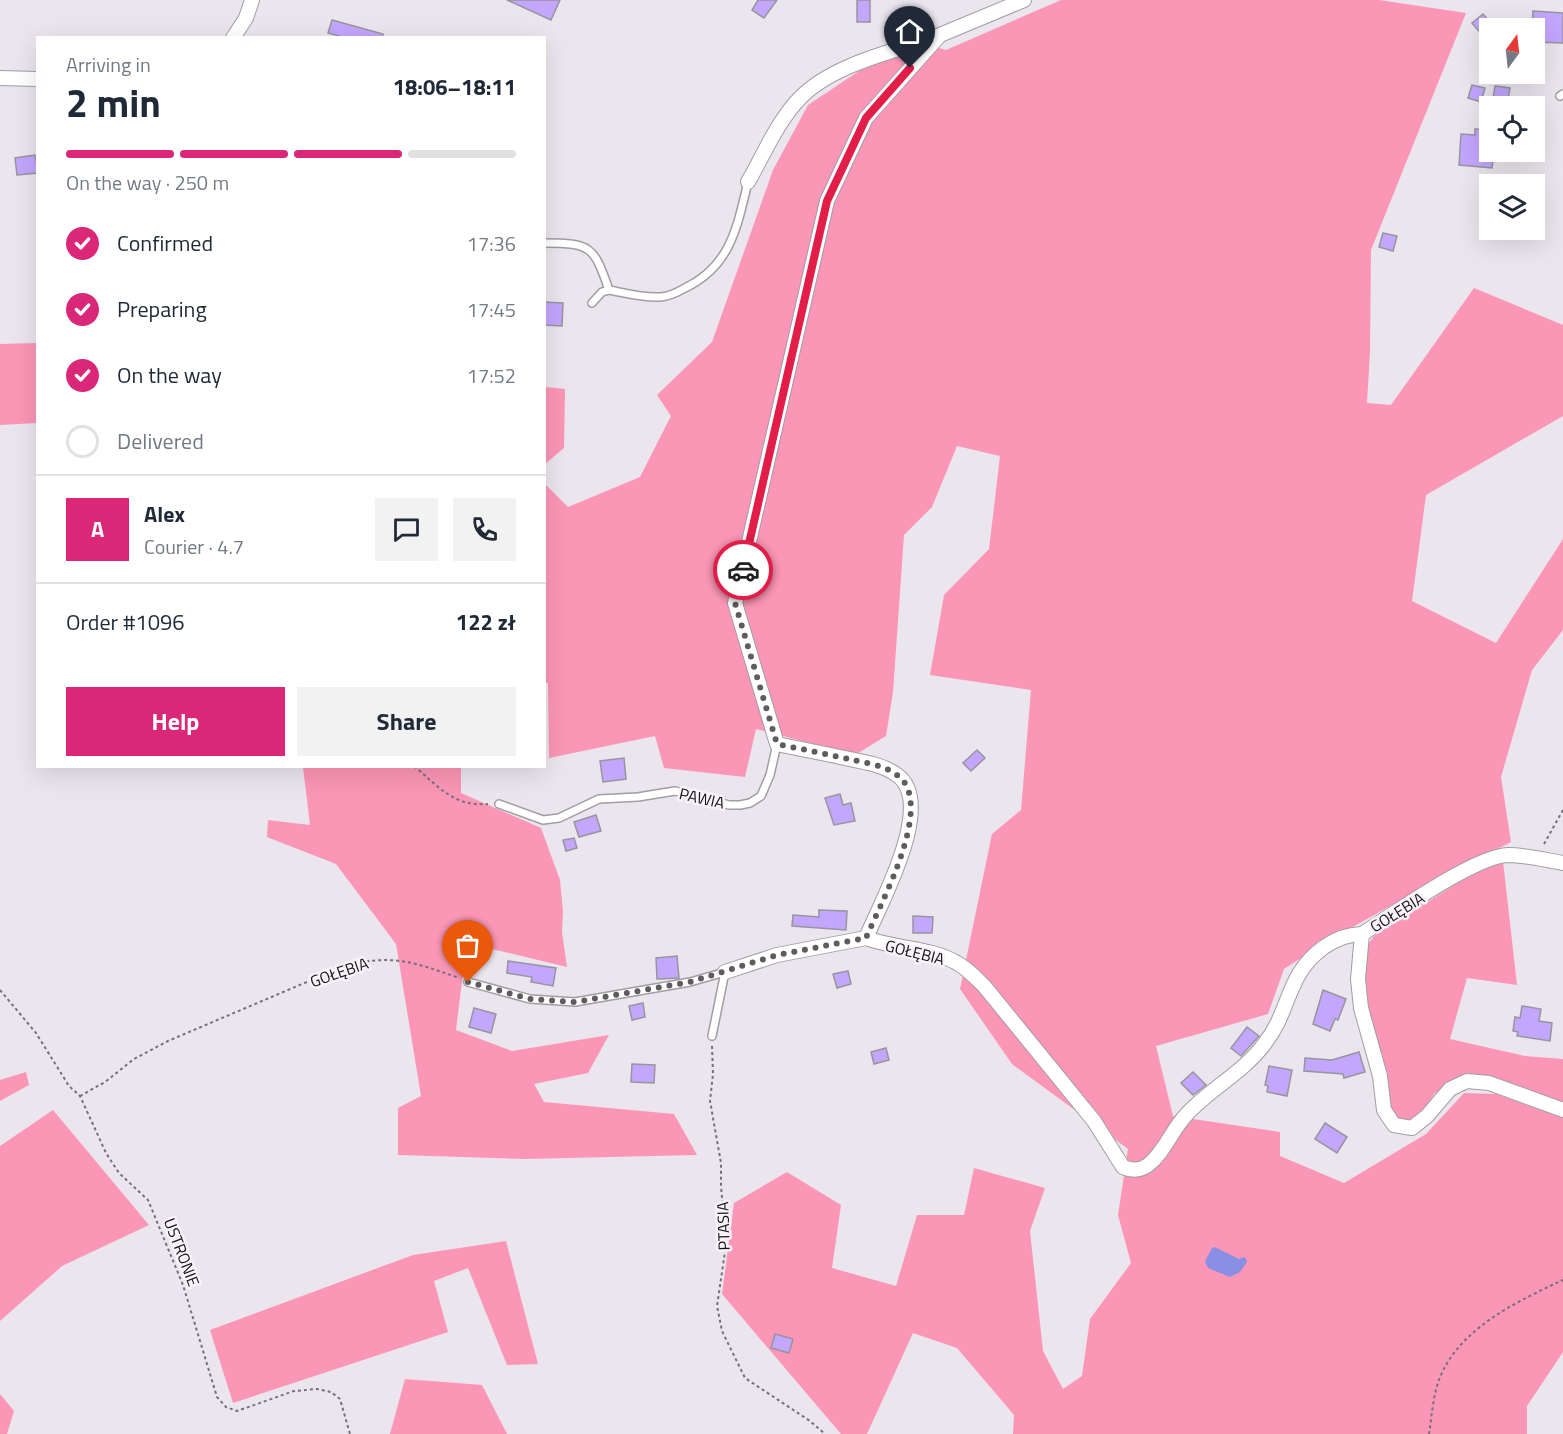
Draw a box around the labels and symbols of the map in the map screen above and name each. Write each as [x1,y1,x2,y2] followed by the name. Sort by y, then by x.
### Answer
[884,6,935,68] pin
[1479,18,1545,84] north arrow
[713,540,773,600] courier
[677,781,727,815] street label: PAWIA
[1365,886,1429,938] street label: GOŁĘBIA
[442,920,493,982] pin
[883,933,948,971] street label: GOŁĘBIA
[307,951,372,993] street label: GOŁĘBIA
[710,1201,736,1251] street label: PTASIA
[158,1214,206,1290] street label: USTRONIE

